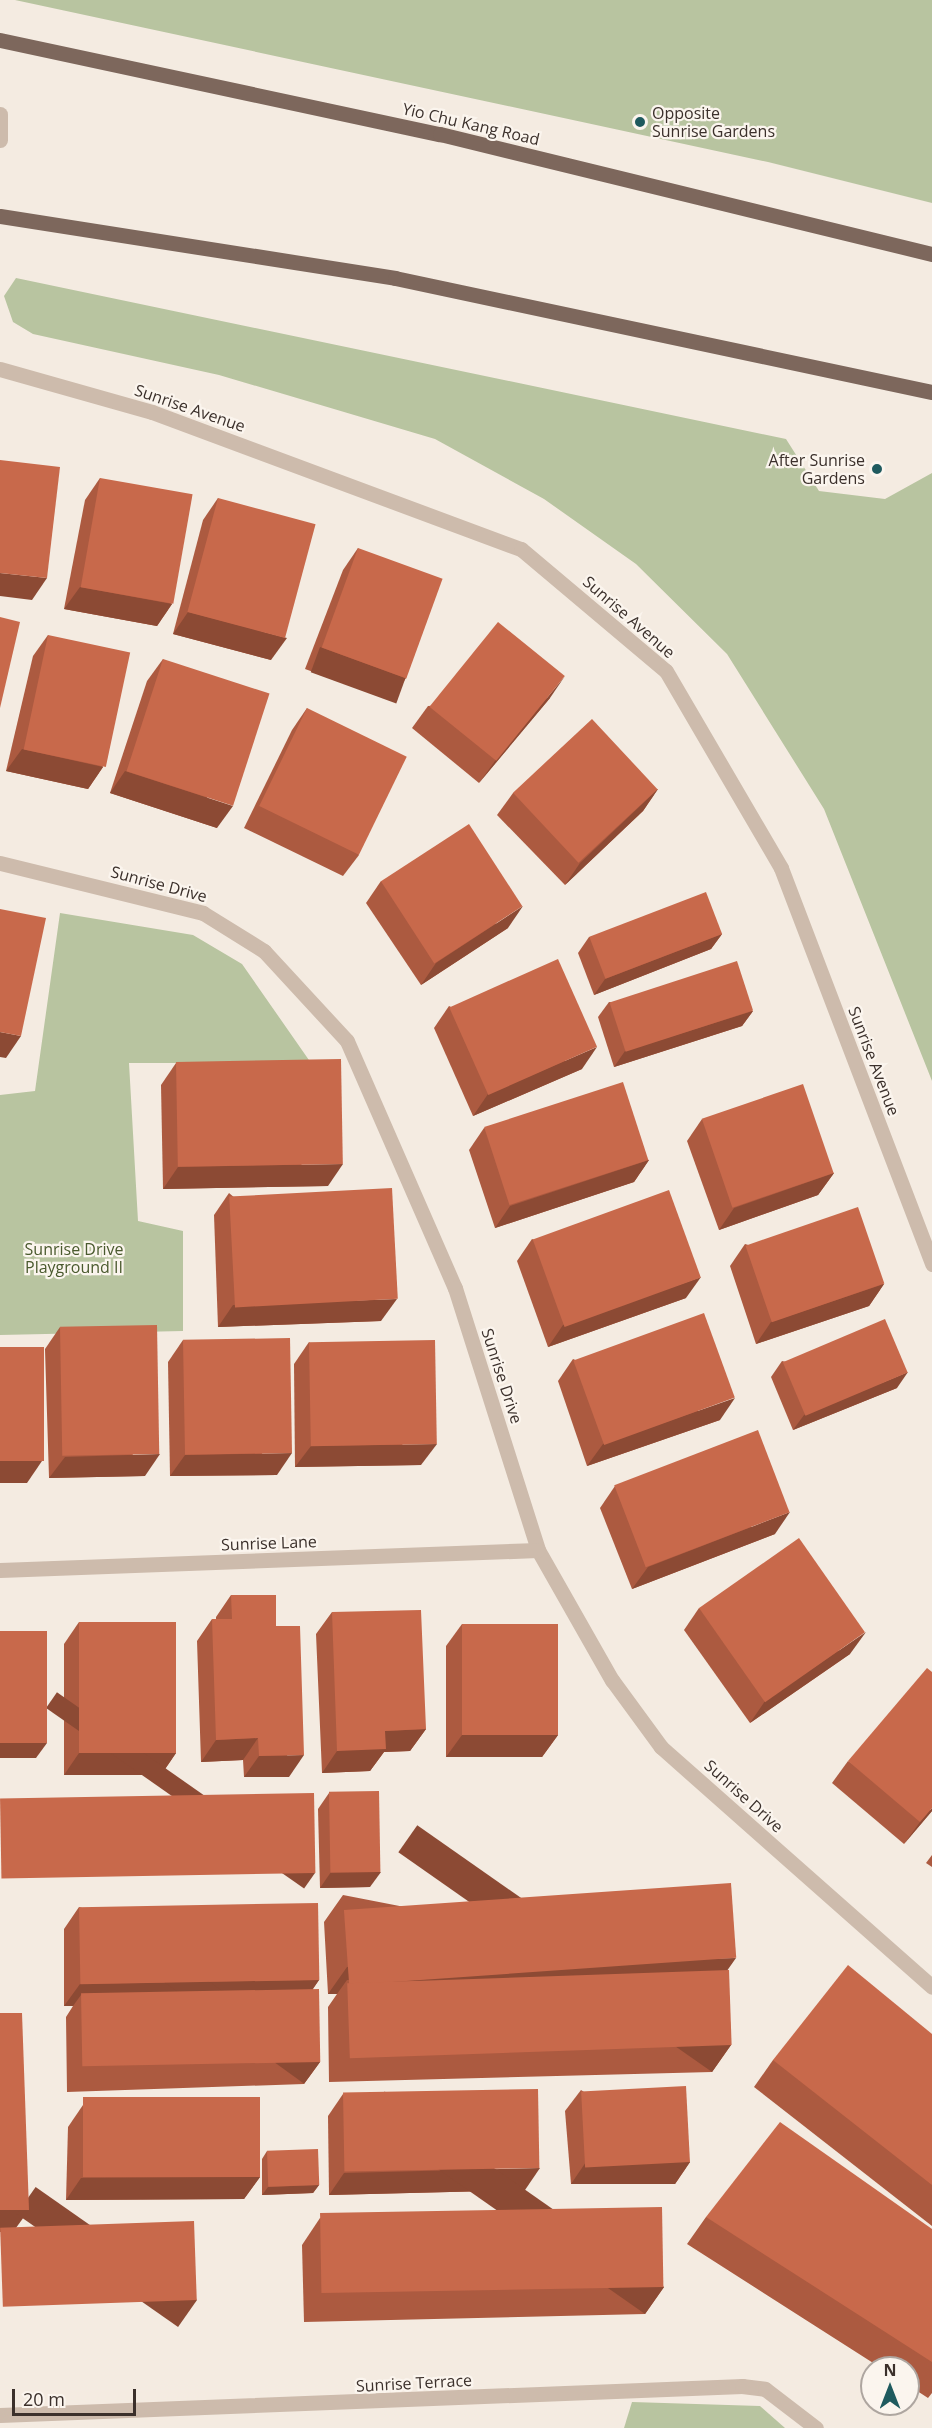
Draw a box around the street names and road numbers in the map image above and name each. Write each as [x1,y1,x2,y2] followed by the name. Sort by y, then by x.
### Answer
[401,99,541,149] street label: Yio Chu Kang Road
[132,380,248,436] street label: Sunrise Avenue
[579,572,679,662] street label: Sunrise Avenue
[109,862,209,906] street label: Sunrise Drive
[844,1004,904,1118] street label: Sunrise Avenue
[478,1326,526,1426] street label: Sunrise Drive
[221,1532,317,1554] street label: Sunrise Lane
[701,1756,787,1836] street label: Sunrise Drive
[355,2370,473,2396] street label: Sunrise Terrace

